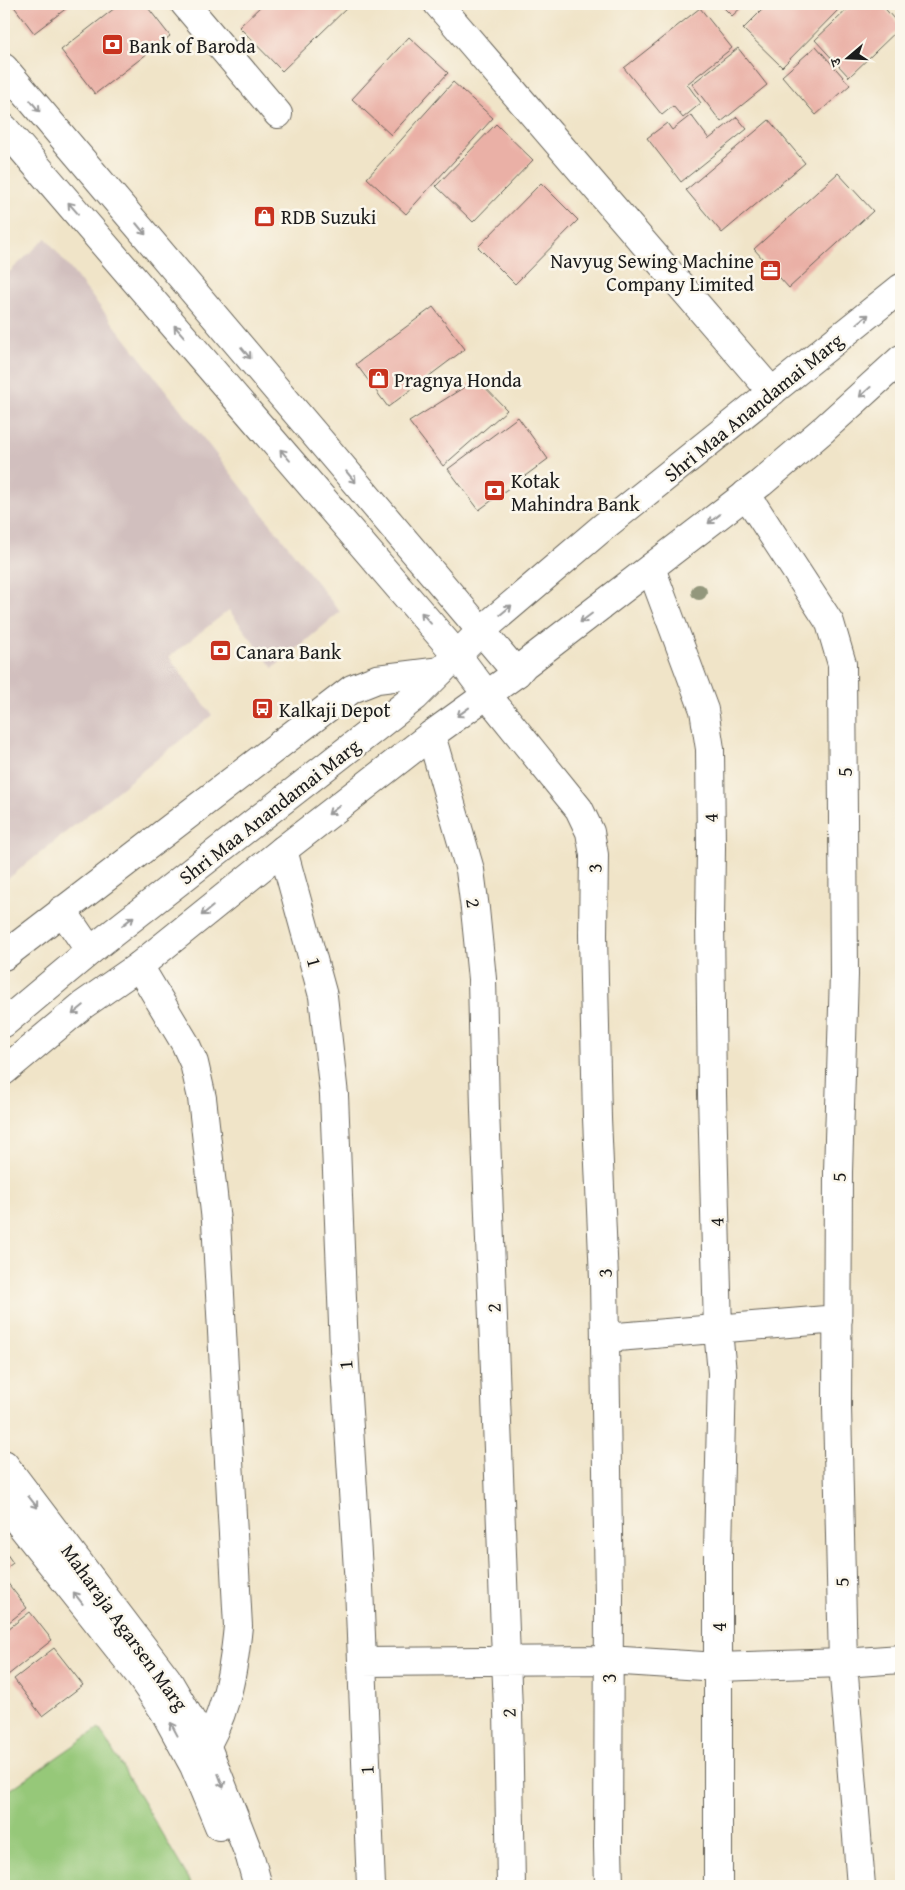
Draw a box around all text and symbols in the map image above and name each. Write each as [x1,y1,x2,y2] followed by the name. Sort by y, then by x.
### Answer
[129,31,256,60] place label: Bank of Baroda
[822,32,872,82] north arrow
[101,33,125,57] bank icon: Bank of Baroda
[825,55,847,70] text: उ
[30,99,41,112] one-way arrow
[68,202,79,215] one-way arrow
[281,202,377,231] place label: RDB Suzuki
[253,204,277,228] shop icon: RDB Suzuki
[135,223,146,236] one-way arrow
[550,246,754,298] place label: Navyug Sewing Machine Company Limited
[758,259,782,283] office icon: Navyug Sewing Machine Company Limited
[856,314,869,325] one-way arrow
[174,325,185,338] one-way arrow
[657,326,849,488] street label: Shri Maa Anandamai Marg
[240,346,251,359] one-way arrow
[394,365,522,394] place label: Pragnya Honda
[366,367,390,391] shop icon: Pragnya Honda
[859,386,872,398] one-way arrow
[280,448,291,461] one-way arrow
[511,466,641,518] place label: Kotak Mahindra Bank
[346,470,357,483] one-way arrow
[483,479,507,503] bank icon: Kotak Mahindra Bank
[707,514,721,524] one-way arrow
[499,604,512,615] one-way arrow
[420,611,431,624] one-way arrow
[580,613,593,624] one-way arrow
[236,637,342,666] place label: Canara Bank
[208,639,232,663] bank icon: Canara Bank
[279,695,391,724] place label: Kalkaji Depot
[251,697,275,721] bus stop icon: Kalkaji Depot
[456,707,470,717] one-way arrow
[172,731,366,891] street label: Shri Maa Anandamai Marg
[830,767,859,777] street label: 5
[328,805,341,816] one-way arrow
[695,813,725,823] street label: 4
[579,863,609,873] street label: 3
[459,896,489,910] street label: 2
[201,906,214,917] one-way arrow
[121,915,134,926] one-way arrow
[300,954,330,970] street label: 1
[71,1004,84,1015] one-way arrow
[823,1172,853,1182] street label: 5
[701,1217,731,1227] street label: 4
[589,1268,619,1278] street label: 3
[478,1303,508,1313] street label: 2
[330,1359,360,1371] street label: 1
[28,1495,39,1508] one-way arrow
[54,1538,196,1716] street label: Maharaja Agarsen Marg
[826,1577,856,1587] street label: 5
[73,1591,83,1605] one-way arrow
[704,1622,733,1632] street label: 4
[594,1673,623,1683] street label: 3
[493,1708,523,1718] street label: 2
[169,1721,179,1736] one-way arrow
[351,1765,381,1775] street label: 1
[217,1773,227,1788] one-way arrow

